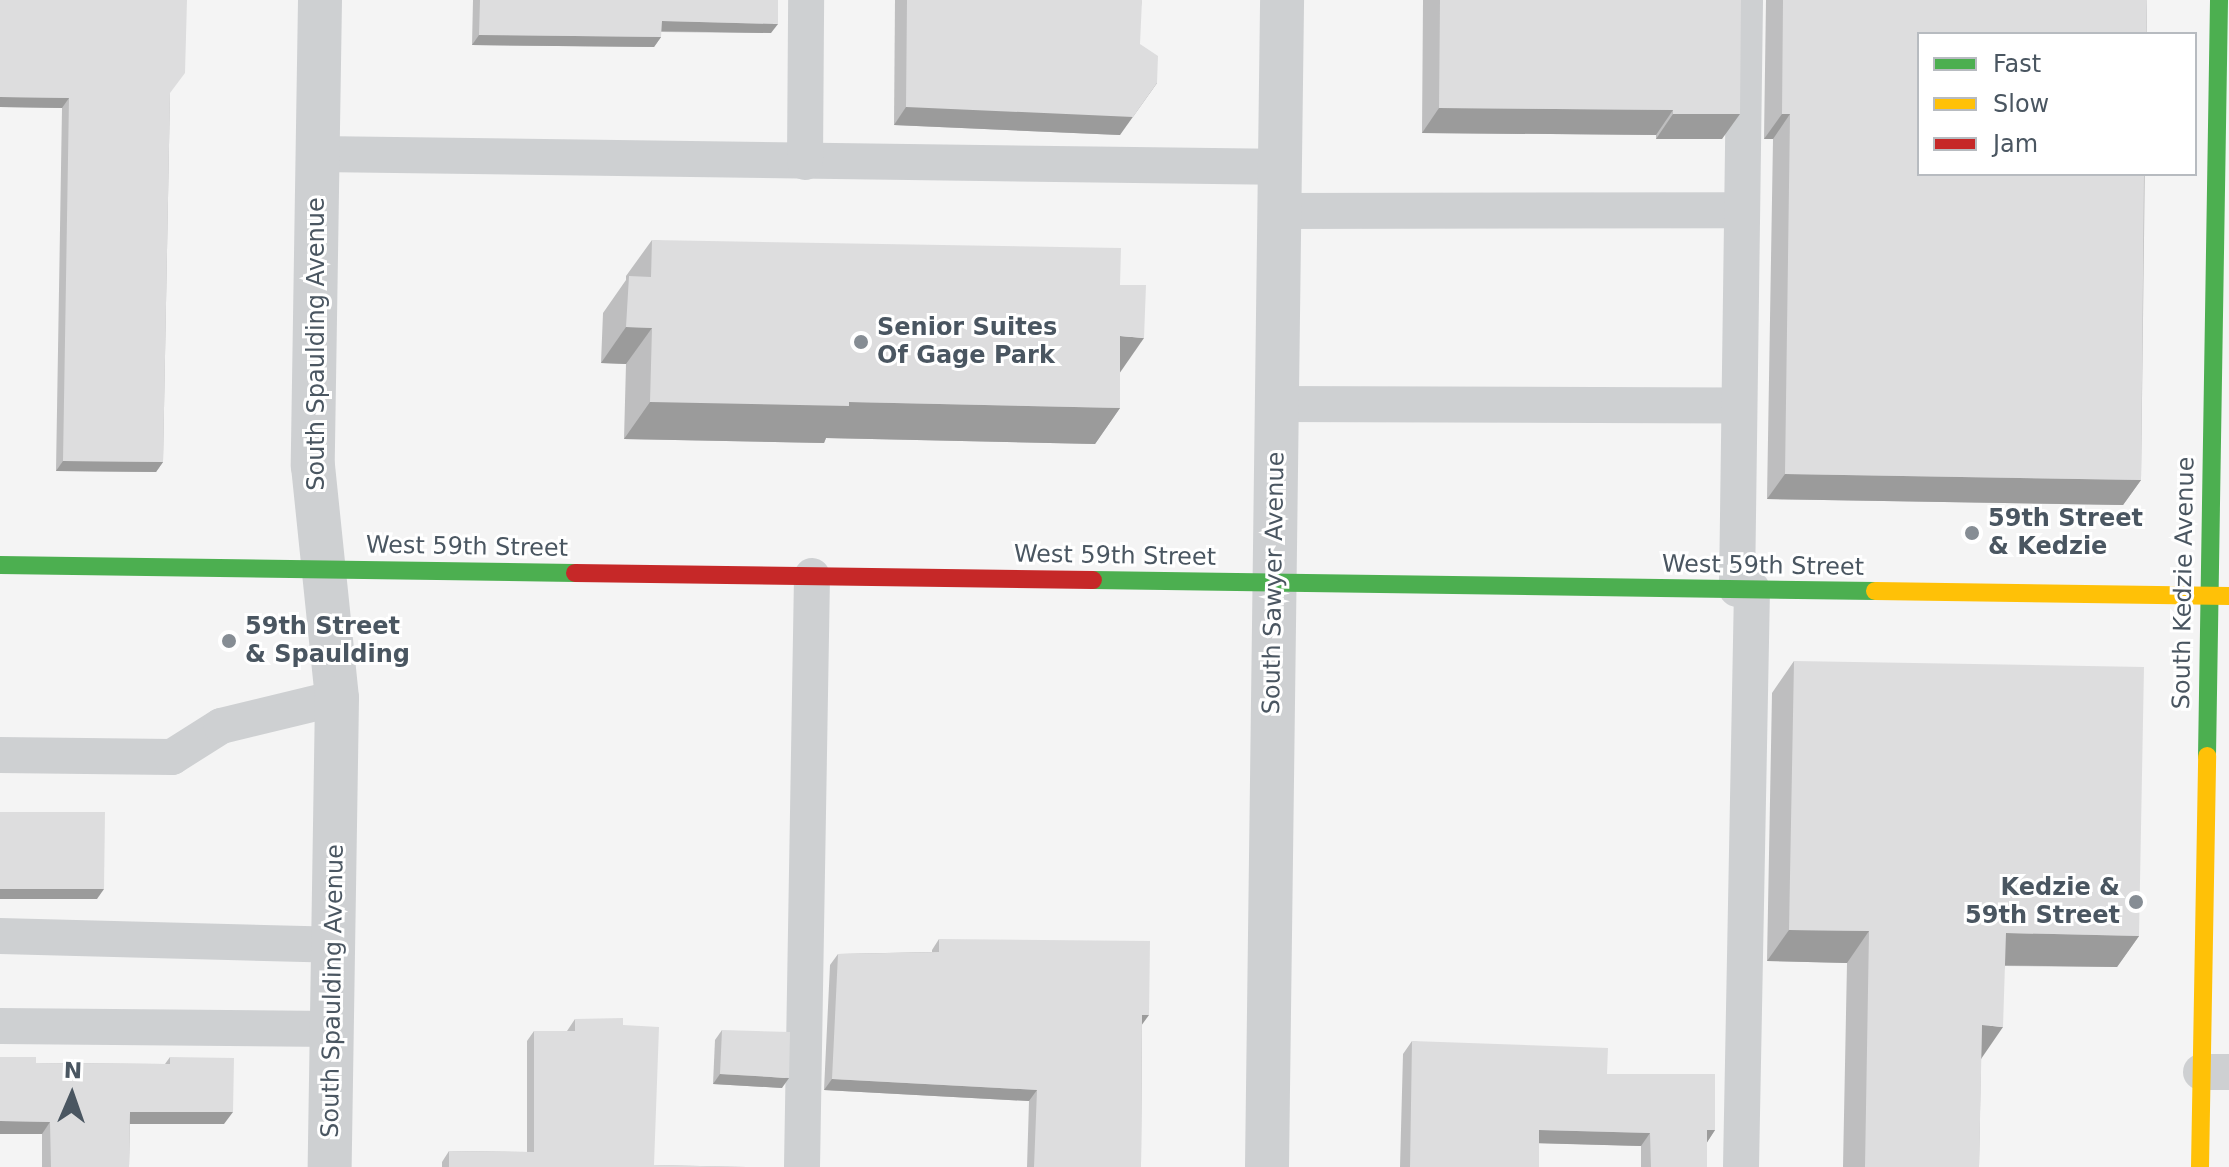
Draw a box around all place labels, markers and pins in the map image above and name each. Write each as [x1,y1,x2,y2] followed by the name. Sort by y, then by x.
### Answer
[877,314,1057,370] place label: Senior Suites Of Gage Park
[852,333,870,351] marker: Senior Suites Of Gage Park
[1988,505,2143,561] place label: 59th Street & Kedzie
[1963,524,1981,542] marker: 59th Street & Kedzie
[245,613,410,669] place label: 59th Street & Spaulding
[220,632,238,650] marker: 59th Street & Spaulding
[1965,874,2120,930] place label: Kedzie & 59th Street
[2127,893,2145,911] marker: Kedzie & 59th Street

